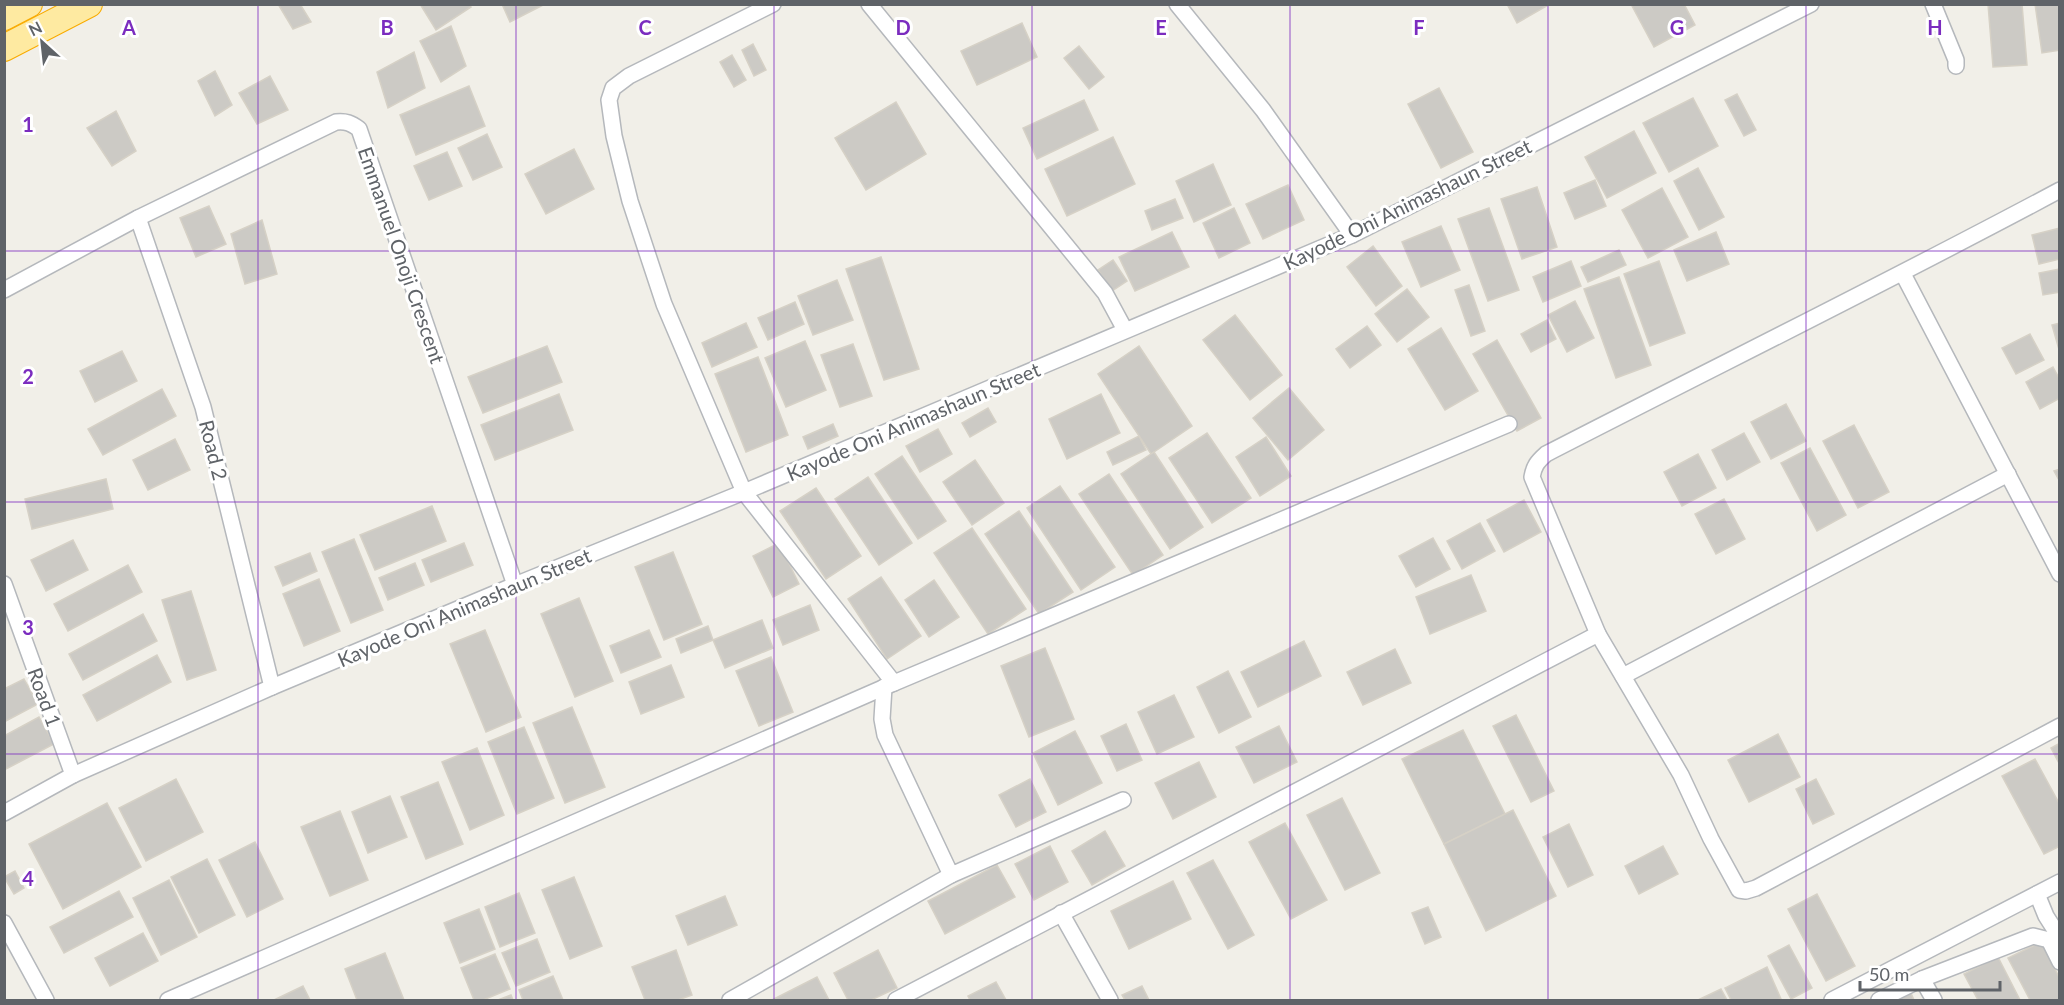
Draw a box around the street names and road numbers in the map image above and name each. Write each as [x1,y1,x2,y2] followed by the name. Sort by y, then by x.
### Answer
[1279,133,1535,275] street label: Kayode Oni Animashaun Street
[354,144,450,366] street label: Emmanuel Onoji Crescent
[783,357,1043,485] street label: Kayode Oni Animashaun Street
[195,417,233,483] street label: Road 2
[334,543,594,671] street label: Kayode Oni Animashaun Street
[23,664,67,730] street label: Road 1

